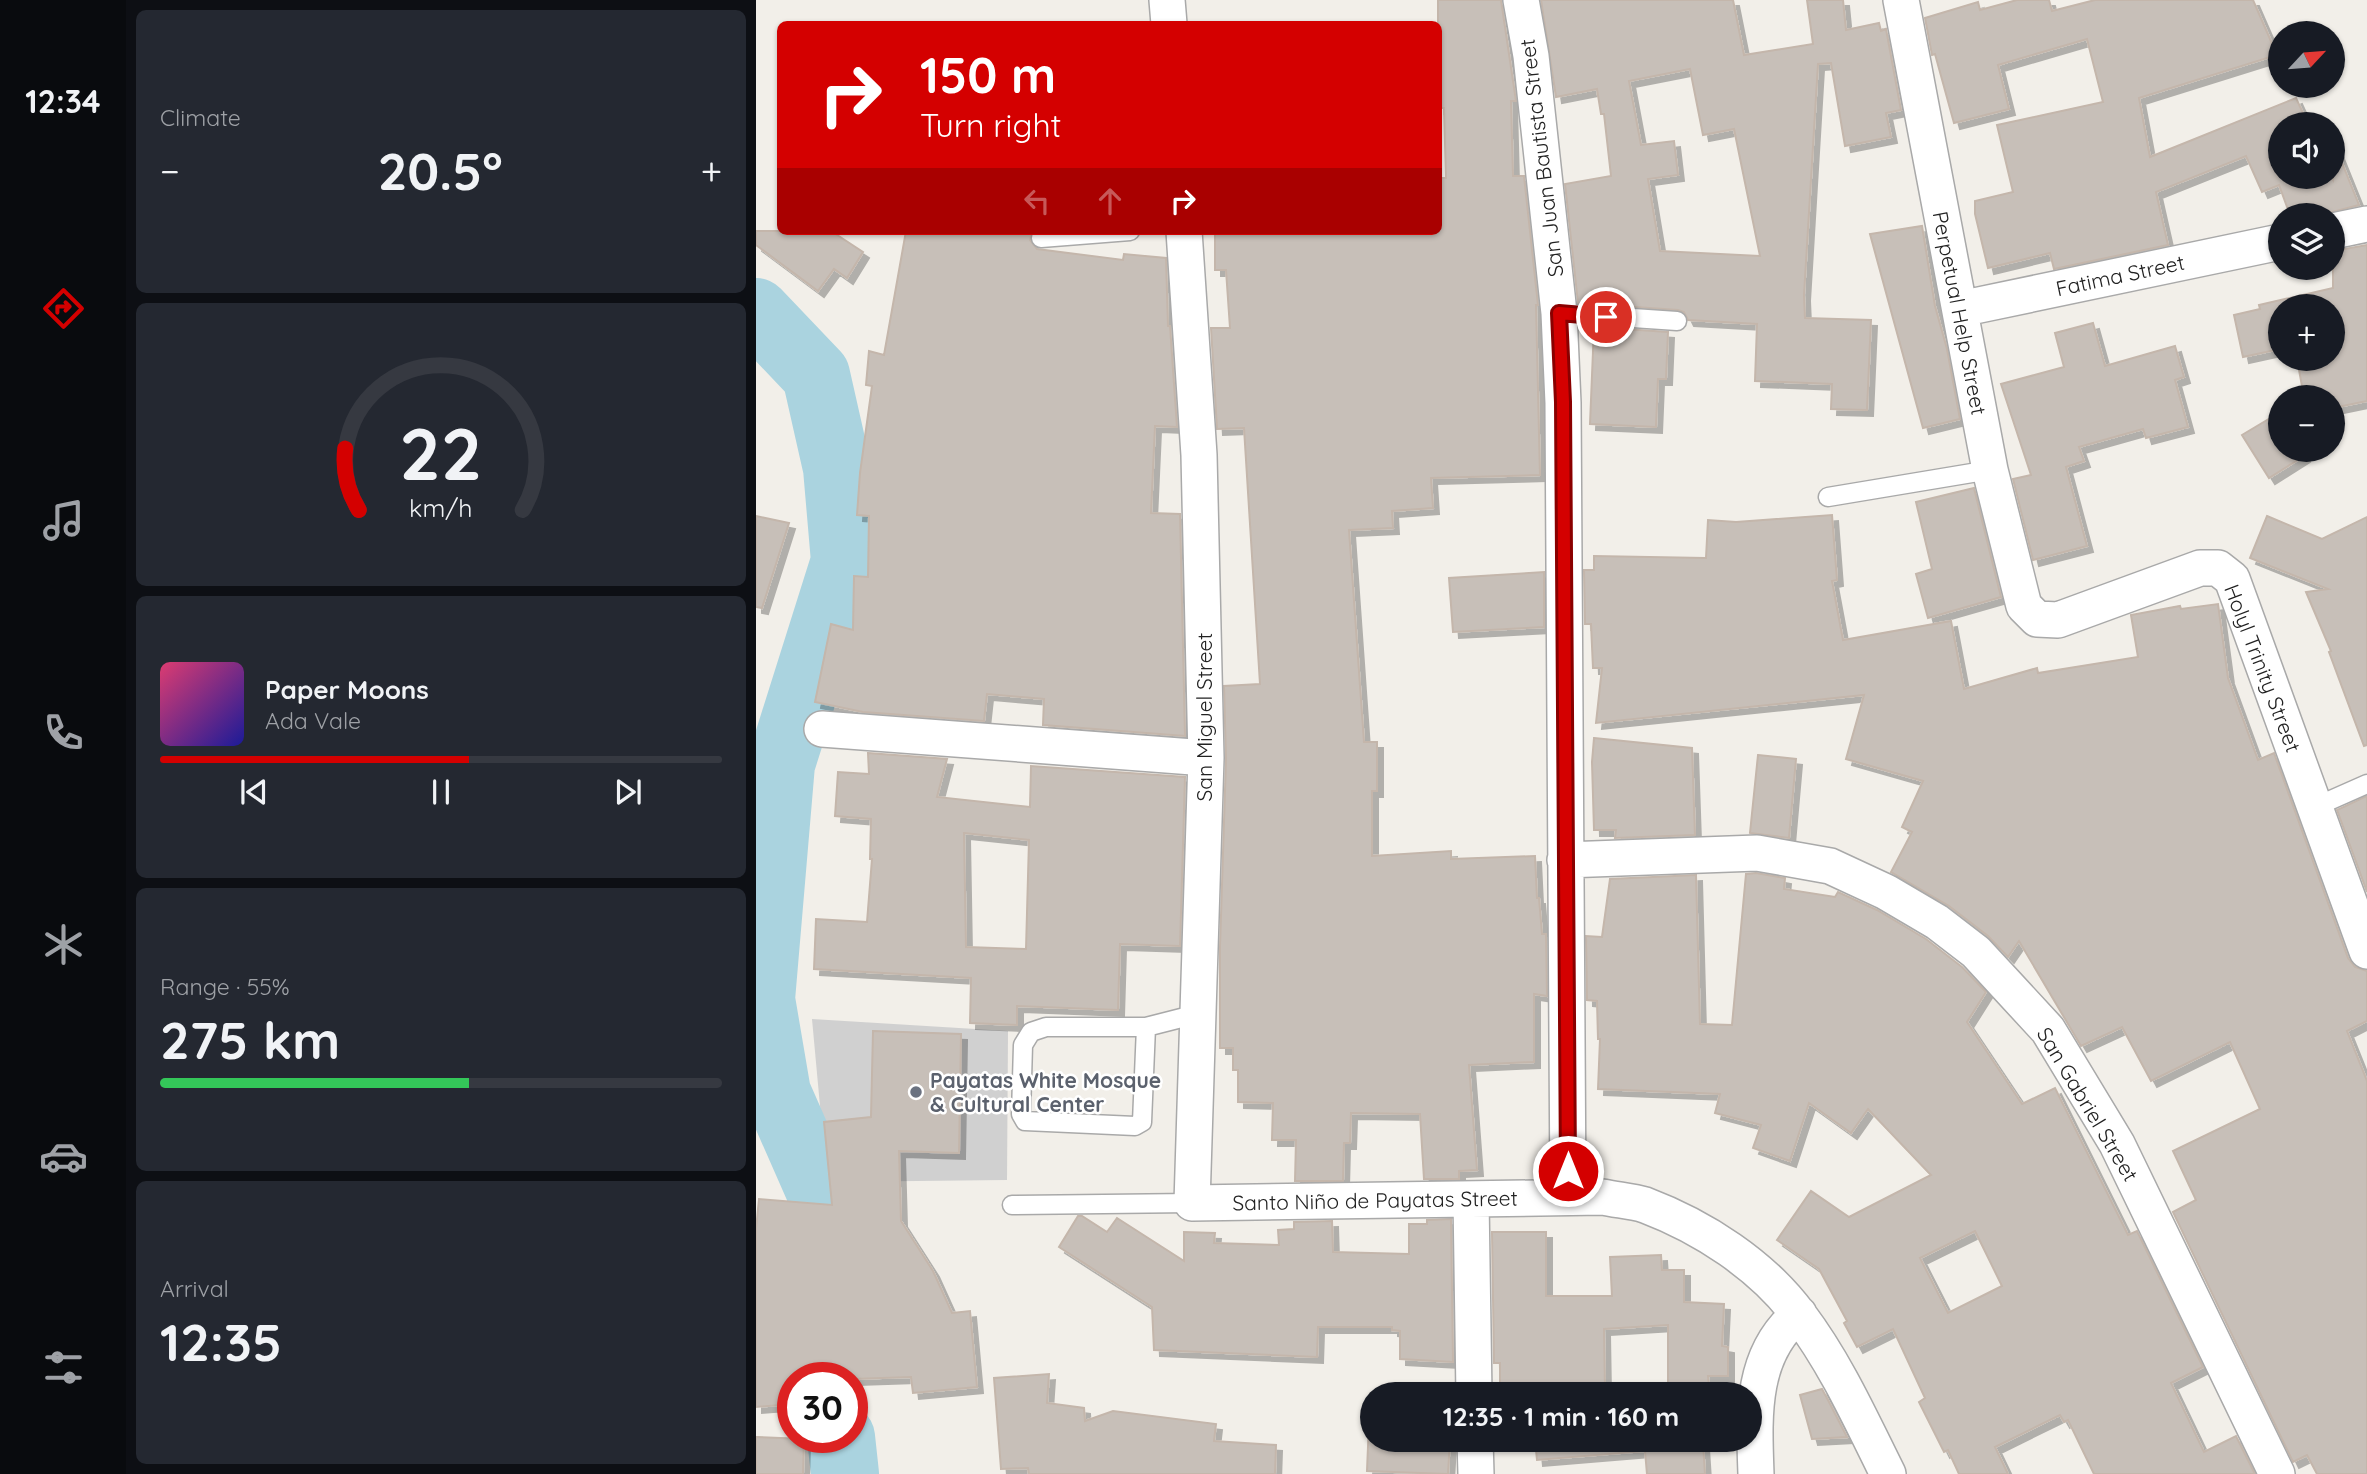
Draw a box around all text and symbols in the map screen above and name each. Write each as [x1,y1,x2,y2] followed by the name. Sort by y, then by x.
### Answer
[2268,21,2345,98] north arrow
[2268,21,2345,462] map controls
[1514,38,1568,278] street label: San Juan Bautista Street
[920,44,1056,105] text: 150 m
[805,49,896,140] icon: right
[25,81,101,121] text: 12:34
[160,103,241,132] text: Climate
[920,105,1061,145] text: Turn right
[2268,112,2345,189] button: sound
[378,138,503,203] text: 20.5°
[160,147,180,195] text: −
[701,147,722,195] text: +
[1018,182,1056,220] icon: left
[1091,182,1129,220] icon: ahead
[1164,182,1202,220] icon: right
[2268,203,2345,280] button: layers
[1928,209,1992,417] street label: Perpetual Help Street
[2053,249,2187,301] street label: Fatima Street
[39,284,88,333] icon: directions
[1576,287,1636,347] pin
[2268,294,2345,371] button: +
[1587,298,1625,336] icon: arrive
[2268,385,2345,462] button: −
[400,408,482,499] text: 22
[409,492,473,523] text: km/h
[39,496,88,545] icon: music
[2219,580,2307,756] street label: Holyl Trinity Street
[1191,633,1217,801] street label: San Miguel Street
[265,673,429,706] text: Paper Moons
[265,706,361,735] text: Ada Vale
[39,708,88,757] icon: phone
[235,773,273,811] icon: previous
[422,773,460,811] icon: pause
[609,773,647,811] icon: next
[39,920,88,969] icon: climate
[160,972,290,1001] text: Range · 55%
[160,1007,340,1072] text: 275 km
[2032,1022,2144,1186] street label: San Gabriel Street
[930,1067,1161,1117] place label: Payatas White Mosque & Cultural Center
[908,1084,924,1100] marker: Payatas White Mosque & Cultural Center
[39,1132,88,1181] icon: car
[1531,1134,1605,1208] position arrow
[1232,1185,1518,1215] street label: Santo Niño de Payatas Street
[160,1274,229,1303] text: Arrival
[160,1309,282,1374] text: 12:35
[39,1343,88,1392] icon: filters
[777,1362,868,1453] speed limit sign: 30
[1443,1400,1679,1433] text: 12:35 · 1 min · 160 m

